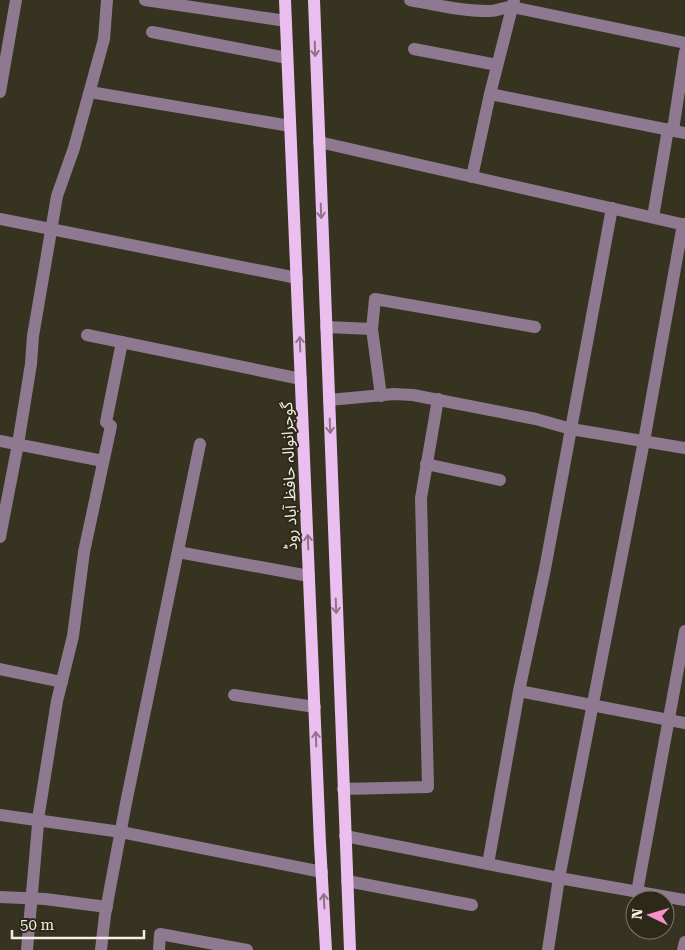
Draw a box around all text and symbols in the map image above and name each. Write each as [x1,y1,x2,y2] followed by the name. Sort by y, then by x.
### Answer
[311,40,320,56] one-way arrow
[317,203,326,219] one-way arrow
[295,337,304,353] one-way arrow
[277,401,301,551] street label: گوجرانوالہ حافظ آباد روڈ
[325,418,334,434] one-way arrow
[303,534,312,550] one-way arrow
[332,598,341,614] one-way arrow
[311,731,321,748] one-way arrow
[625,890,675,940] north arrow
[319,894,328,910] one-way arrow
[12,908,145,940] scale bar
[629,908,646,920] text: N
[20,916,55,934] text: 50 m

